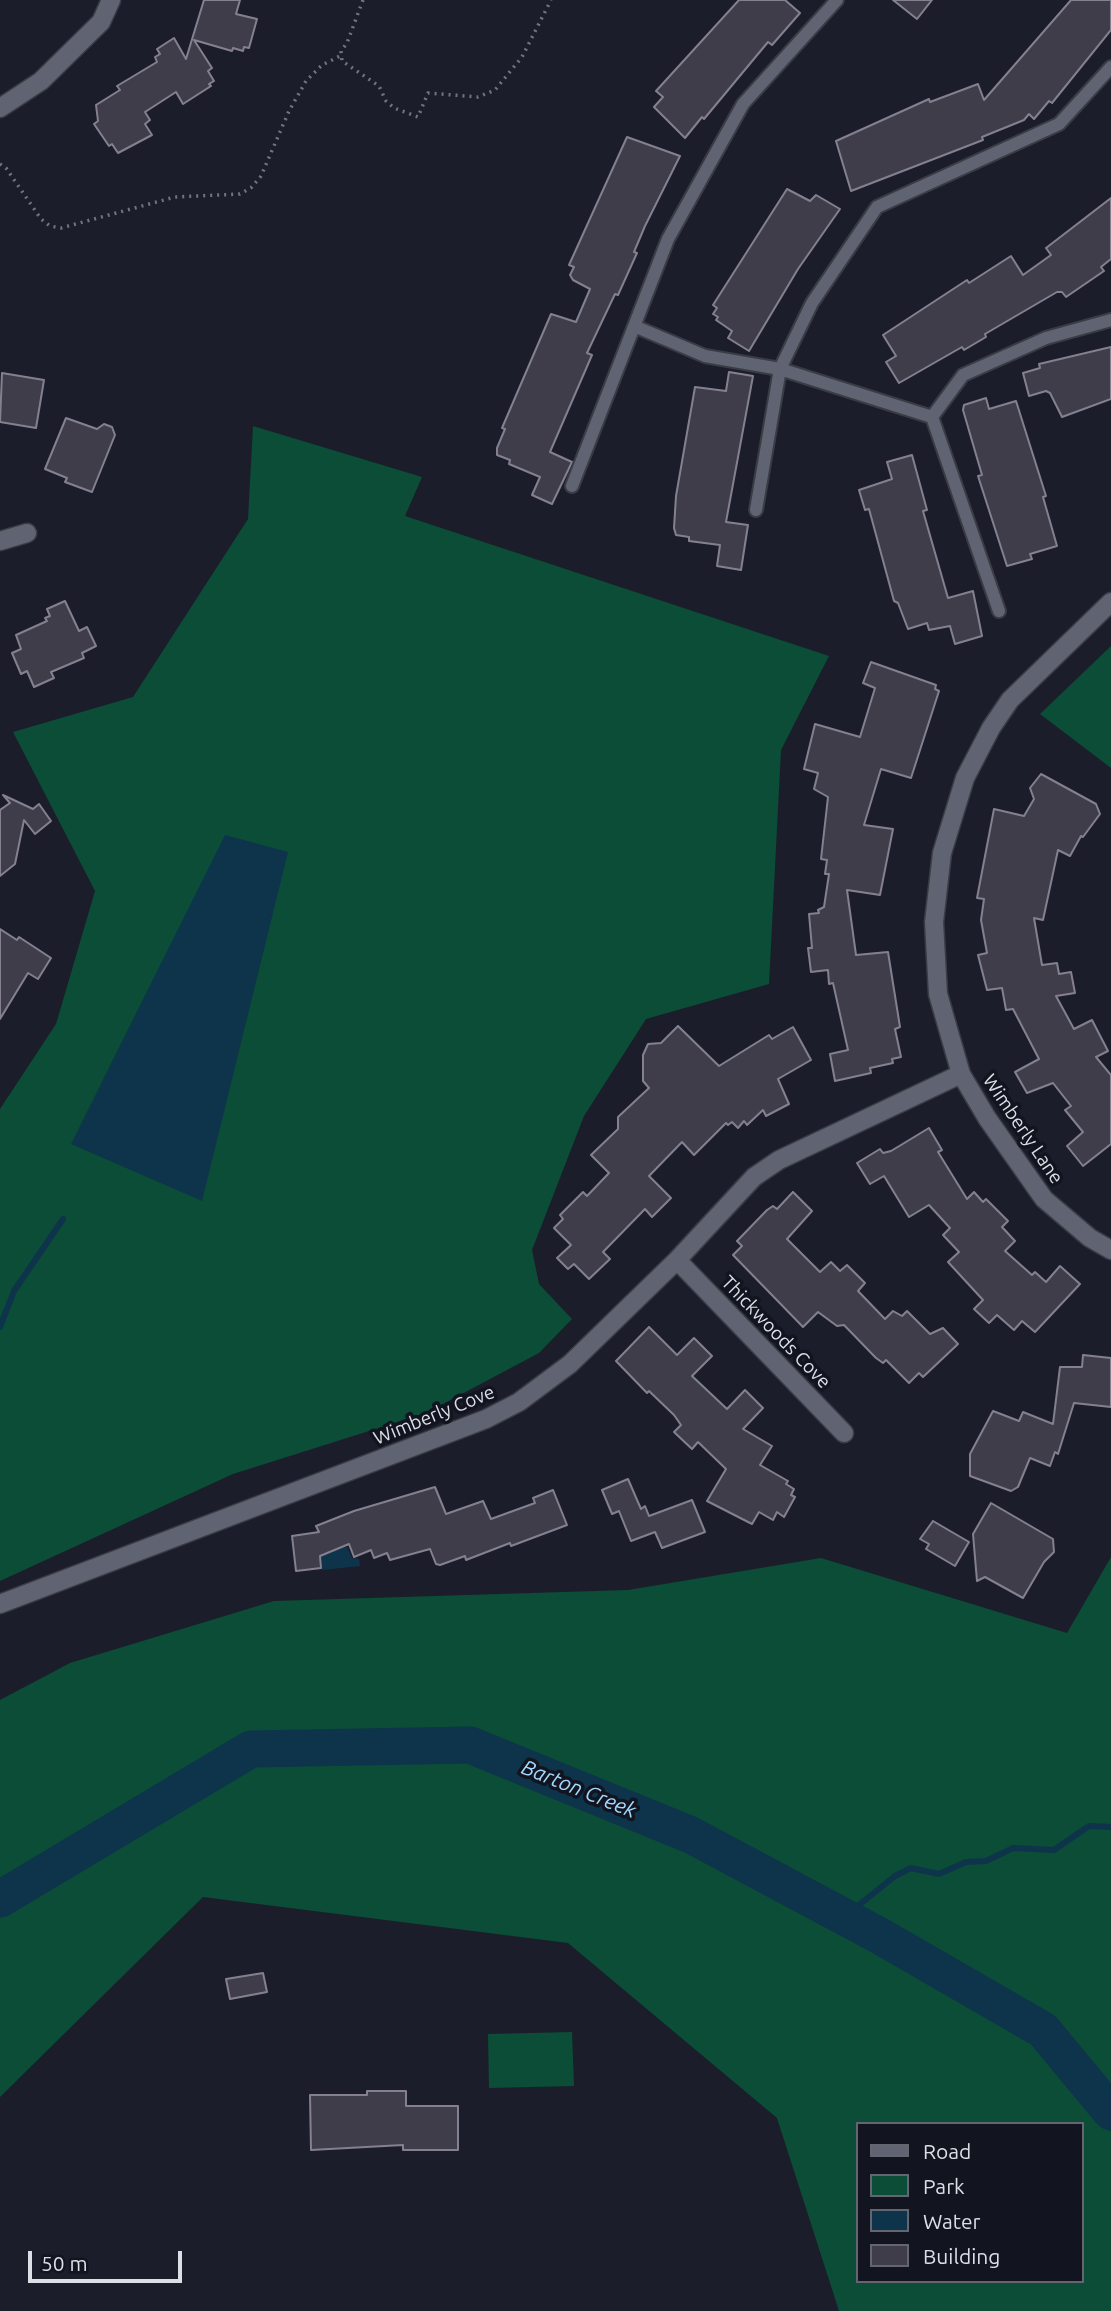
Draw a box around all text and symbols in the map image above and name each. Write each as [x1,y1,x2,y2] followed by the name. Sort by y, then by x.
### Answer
[978,1070,1068,1188] street label: Wimberly Lane
[717,1271,835,1393] street label: Thickwoods Cove
[370,1380,498,1450] street label: Wimberly Cove
[518,1755,640,1823] water label: Barton Creek
[856,2122,1083,2283] legend
[923,2139,971,2163] text: Road
[923,2174,965,2198] text: Park
[923,2209,981,2233] text: Water
[32,2238,186,2282] scale bar
[923,2244,1000,2268] text: Building
[41,2251,88,2275] text: 50 m

